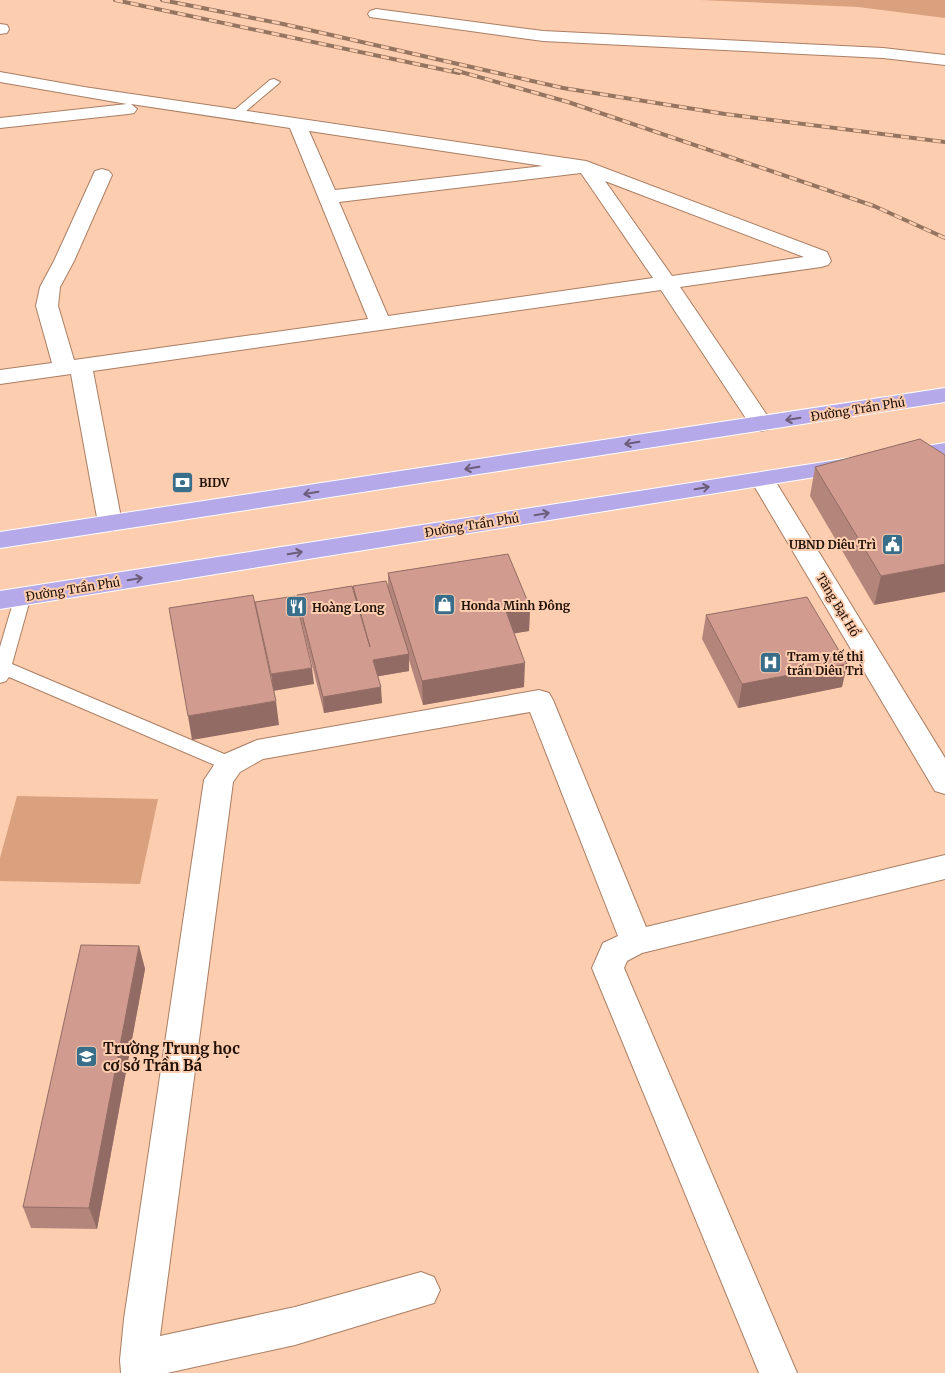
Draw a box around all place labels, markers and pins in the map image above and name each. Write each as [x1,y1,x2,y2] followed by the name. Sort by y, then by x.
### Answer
[171,470,195,494] bank icon: BIDV
[199,475,230,490] place label: BIDV
[880,532,904,556] public building icon: UBND Diêu Trì
[789,537,876,552] place label: UBND Diêu Trì
[433,593,457,617] shop icon: Honda Minh Đông
[284,595,308,619] restaurant icon: Hoàng Long
[461,598,571,613] place label: Honda Minh Đông
[312,600,385,615] place label: Hoàng Long
[787,649,863,678] place label: Trạm y tế thị trấn Diêu Trì
[759,651,783,675] hospital icon: Trạm y tế thị trấn Diêu Trì
[103,1039,240,1075] place label: Trường Trung học cơ sở Trần Bá
[75,1045,99,1069] school or university icon: Trường Trung học cơ sở Trần Bá

